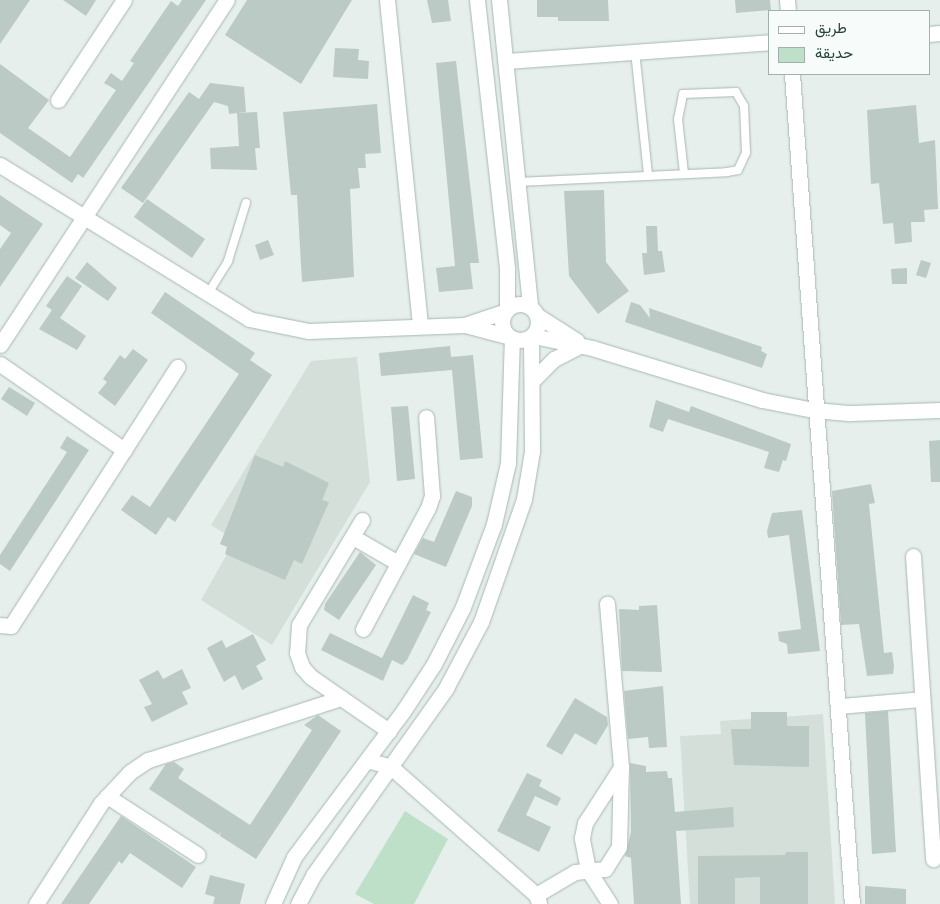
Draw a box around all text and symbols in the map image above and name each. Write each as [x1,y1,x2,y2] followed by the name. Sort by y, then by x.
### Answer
[768,10,930,75] legend
[815,21,847,36] text: طريق
[815,46,853,61] text: حديقة

